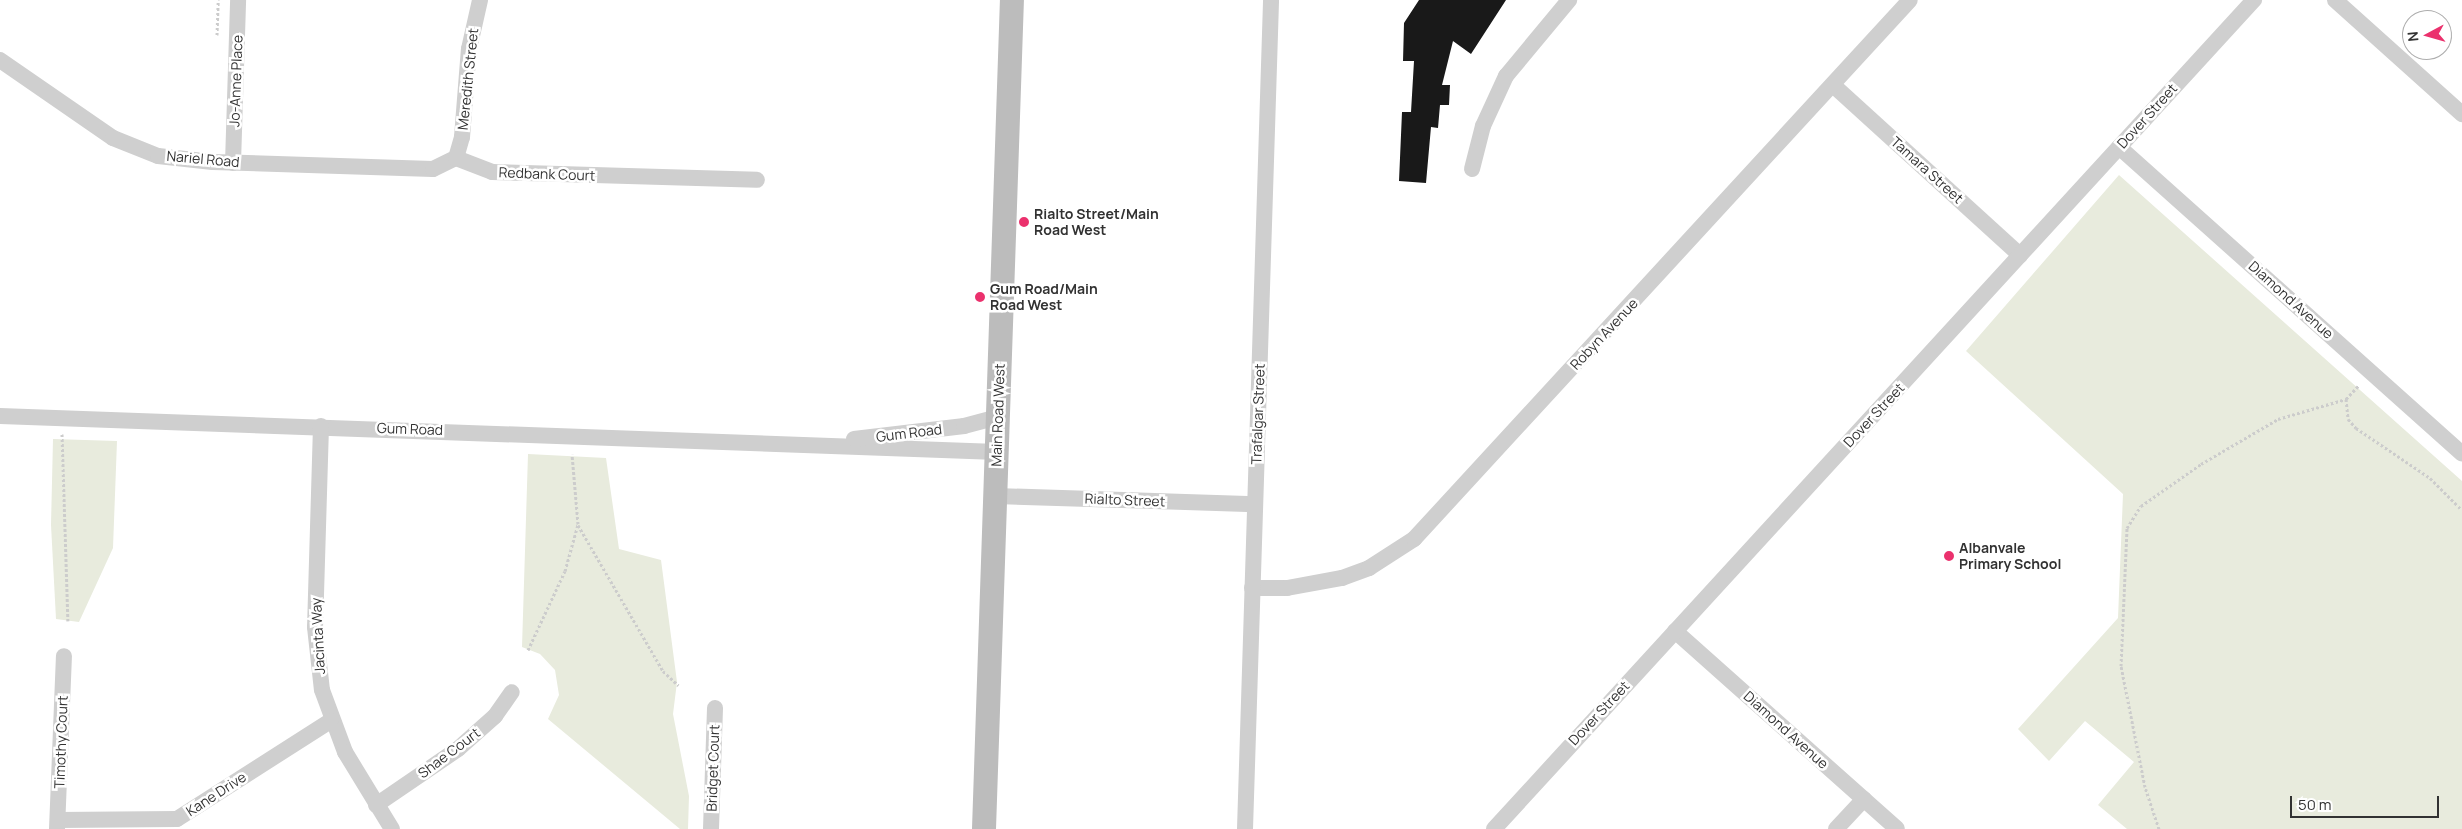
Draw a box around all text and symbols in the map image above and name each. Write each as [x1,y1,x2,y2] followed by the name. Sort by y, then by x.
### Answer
[2402,10,2452,60] north arrow
[454,27,482,131] street label: Meredith Street
[2403,31,2423,43] text: N
[226,35,246,127] street label: Jo-Anne Place
[2114,80,2180,152] street label: Dover Street
[1887,133,1967,207] street label: Tamara Street
[166,147,240,171] street label: Nariel Road
[498,164,596,184] street label: Redbank Court
[1034,206,1159,238] place label: Rialto Street/Main Road West
[1018,216,1030,228] marker: Rialto Street/Main Road West
[2245,258,2337,342] street label: Diamond Avenue
[990,281,1098,314] place label: Gum Road/Main Road West
[974,291,986,303] marker: Gum Road/Main Road West
[1567,295,1641,373] street label: Robyn Avenue
[988,363,1008,467] street label: Main Road West
[1248,363,1268,465] street label: Trafalgar Street
[1840,380,1908,450] street label: Dover Street
[377,419,443,439] street label: Gum Road
[875,421,943,445] street label: Gum Road
[1084,490,1166,510] street label: Rialto Street
[1959,540,2061,572] place label: Albanvale Primary School
[1943,550,1955,562] marker: Albanvale Primary School
[308,597,328,675] street label: Jacinta Way
[1565,678,1633,748] street label: Dover Street
[1740,688,1832,772] street label: Diamond Avenue
[51,695,71,789] street label: Timothy Court
[415,724,483,782] street label: Shae Court
[703,724,723,812] street label: Bridget Court
[183,768,249,820] street label: Kane Drive
[2292,786,2441,818] scale bar
[2298,794,2332,815] text: 50 m

